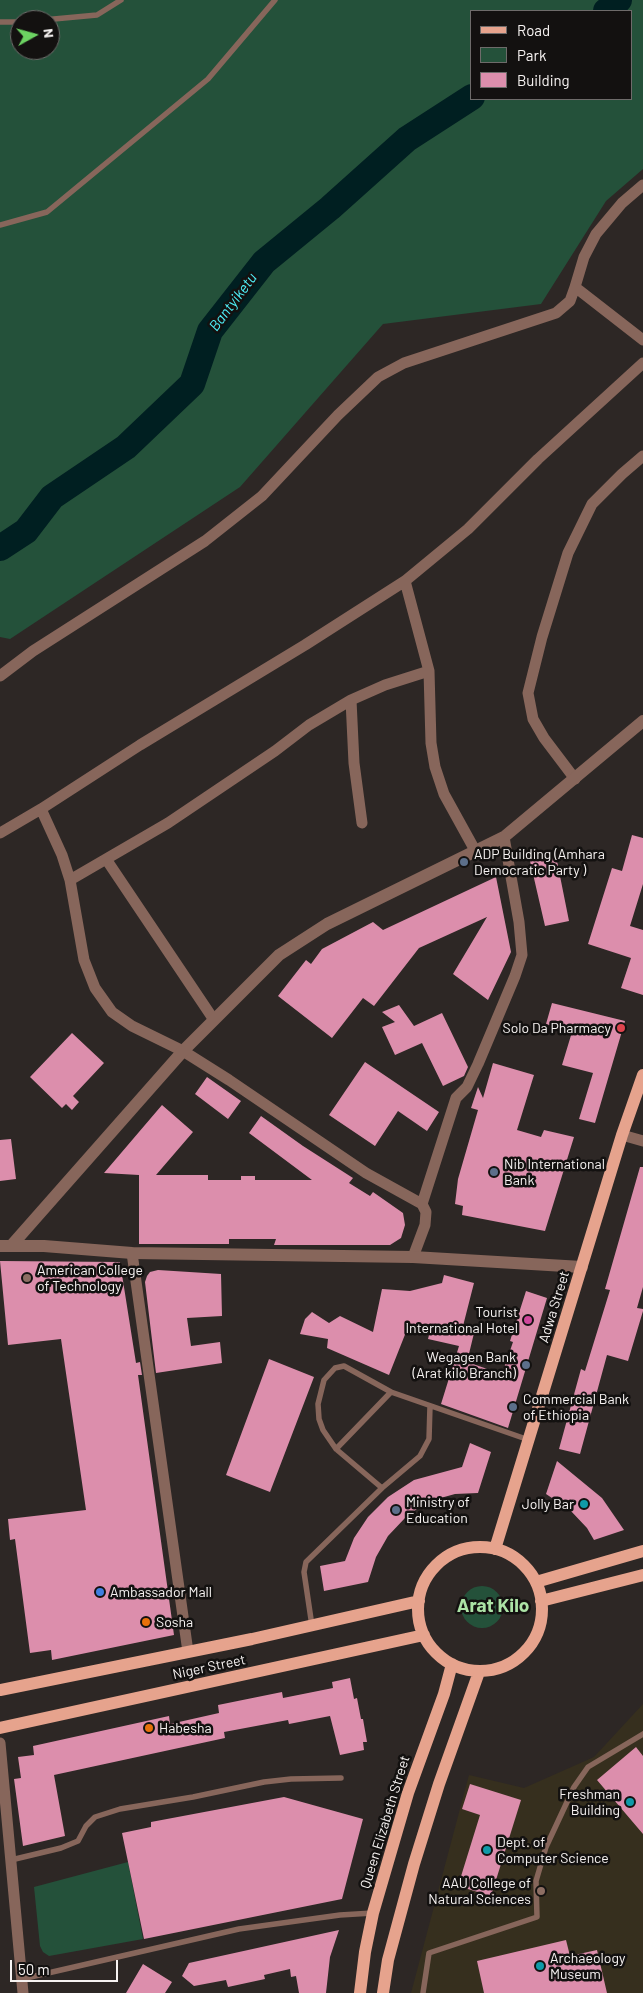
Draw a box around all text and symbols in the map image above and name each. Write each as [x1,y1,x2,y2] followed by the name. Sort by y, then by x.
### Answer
[10,10,60,60] north arrow
[470,10,633,100] legend
[517,21,550,39] text: Road
[40,28,58,39] text: N
[517,46,546,64] text: Park
[517,71,570,89] text: Building
[205,269,261,335] water label: Bantyiketu
[474,846,605,879] place label: ADP Building (Amhara Democratic Party )
[458,856,470,868] marker: ADP Building (Amhara Democratic Party )
[503,1020,611,1036] place label: Solo Da Pharmacy
[615,1022,627,1034] marker: Solo Da Pharmacy
[504,1156,605,1188] place label: Nib International Bank
[488,1166,500,1178] marker: Nib International Bank
[37,1262,143,1294] place label: American College of Technology
[535,1269,573,1345] street label: Adwa Street
[21,1272,33,1284] marker: American College of Technology
[405,1304,518,1336] place label: Tourist International Hotel
[522,1314,534,1326] marker: Tourist International Hotel
[413,1349,516,1381] place label: Wegagen Bank (Arat kilo Branch)
[520,1359,532,1371] marker: Wegagen Bank (Arat kilo Branch)
[523,1391,629,1424] place label: Commercial Bank of Ethiopia
[507,1401,519,1413] marker: Commercial Bank of Ethiopia
[406,1494,470,1526] place label: Ministry of Education
[522,1496,574,1512] place label: Jolly Bar
[578,1498,590,1510] marker: Jolly Bar
[390,1504,402,1516] marker: Ministry of Education
[110,1584,212,1600] place label: Ambassador Mall
[94,1586,106,1598] marker: Ambassador Mall
[457,1595,529,1617] district label: Arat Kilo
[156,1614,193,1630] place label: Sosha
[140,1616,152,1628] marker: Sosha
[171,1651,247,1683] street label: Niger Street
[159,1720,212,1736] place label: Habesha
[143,1722,155,1734] marker: Habesha
[357,1754,413,1890] street label: Queen Elizabeth Street
[559,1786,620,1818] place label: Freshman Building
[624,1796,636,1808] marker: Freshman Building
[497,1834,609,1866] place label: Dept. of Computer Science
[481,1844,493,1856] marker: Dept. of Computer Science
[428,1875,531,1908] place label: AAU College of Natural Sciences
[535,1885,547,1897] marker: AAU College of Natural Sciences
[12,1950,120,1982] scale bar
[550,1950,625,1982] place label: Archaeology Museum
[18,1960,50,1978] text: 50 m
[534,1960,546,1972] marker: Archaeology Museum

